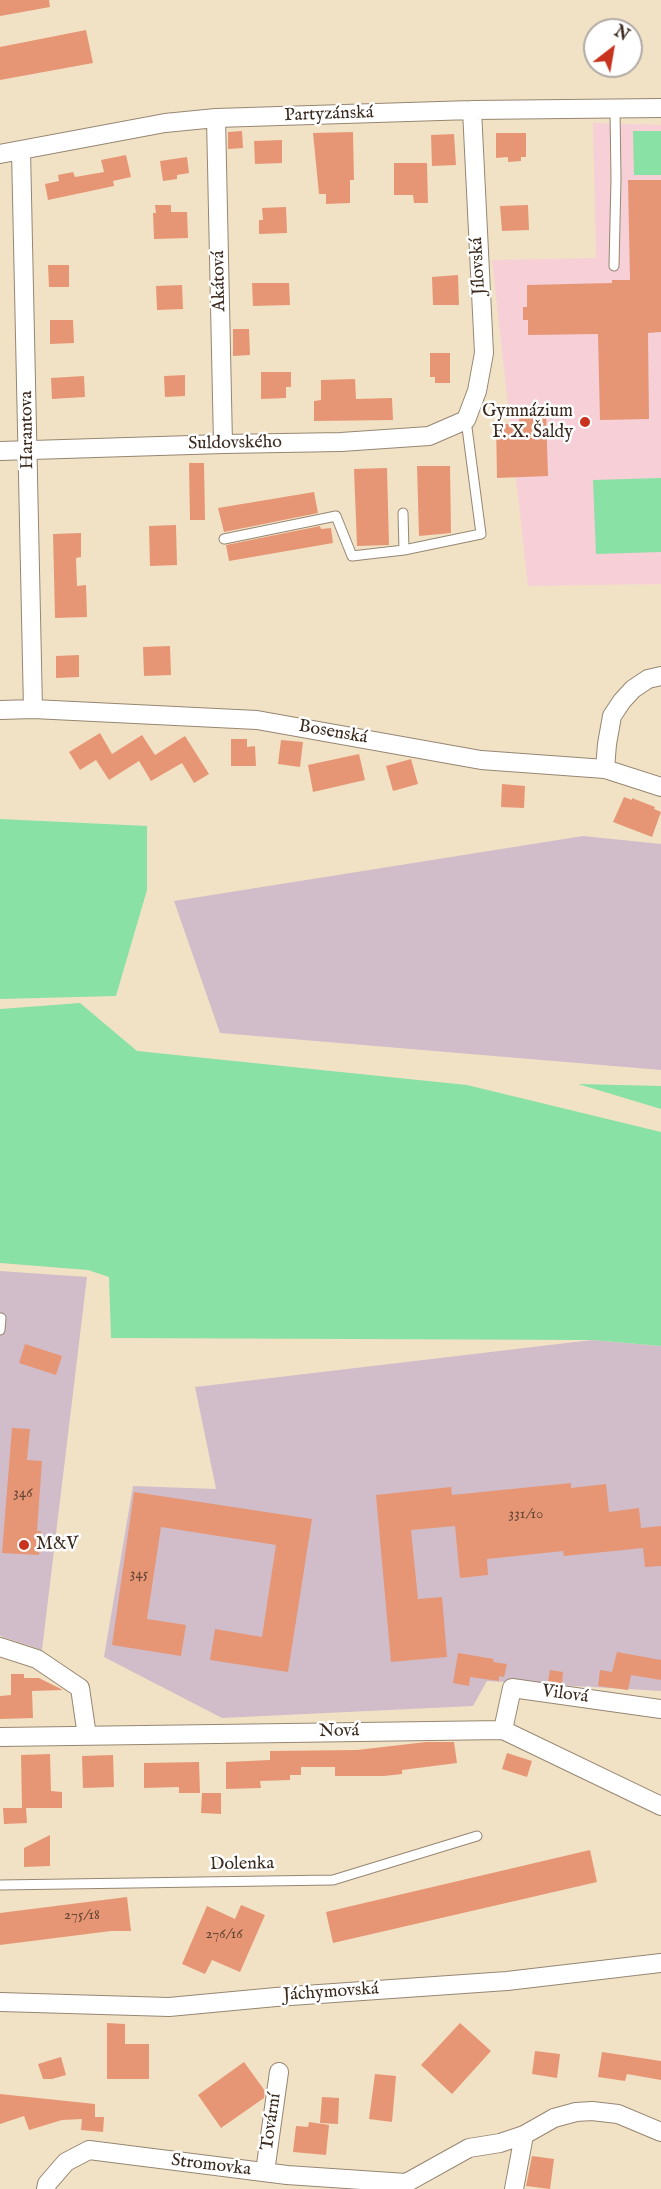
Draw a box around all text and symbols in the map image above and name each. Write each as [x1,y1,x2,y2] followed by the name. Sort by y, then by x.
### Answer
[583,18,643,78] north arrow
[610,22,632,46] text: N
[284,103,374,127] street label: Partyzánská
[467,237,491,295] street label: Jílovská
[209,250,231,312] street label: Akátová
[17,391,39,469] street label: Harantova
[482,401,573,444] place label: Gymnázium F. X. Šaldy
[578,415,592,429] marker: Gymnázium F. X. Šaldy
[188,432,282,456] street label: Suldovského
[297,716,369,750] street label: Bosenská
[13,1485,33,1503] house number: 346
[509,1506,543,1524] house number: 331/10
[36,1534,78,1556] place label: M&V
[17,1538,31,1552] marker: M&V
[130,1566,148,1584] house number: 345
[540,1681,590,1709] street label: Vilová
[319,1721,359,1743] street label: Nová
[210,1854,274,1876] street label: Dolenka
[64,1907,100,1925] house number: 275/18
[205,1926,243,1944] house number: 276/16
[283,1979,379,2007] street label: Jáchymovská
[257,2092,287,2152] street label: Tovární
[170,2150,252,2182] street label: Stromovka

